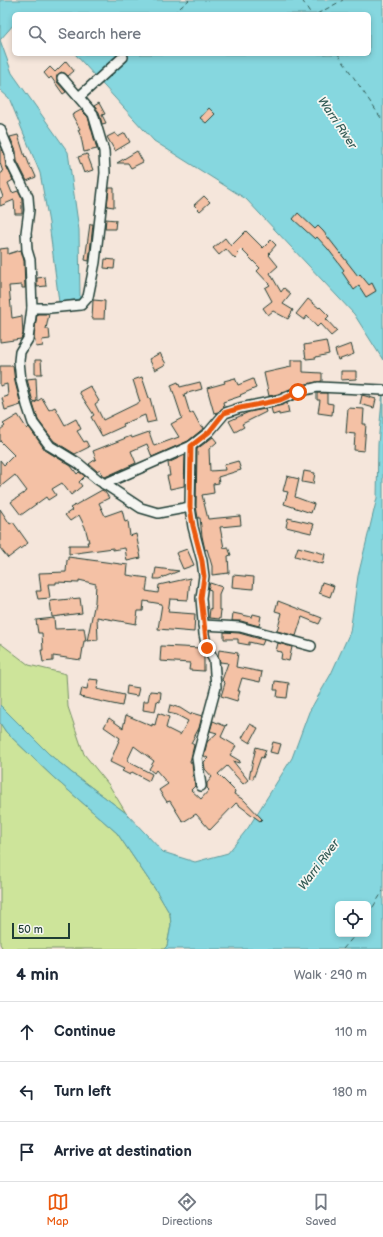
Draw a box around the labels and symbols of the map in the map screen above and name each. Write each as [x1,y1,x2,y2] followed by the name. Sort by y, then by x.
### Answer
[314,94,361,153] water label: Warri River
[289,383,307,401] route start
[198,639,216,657] route end
[295,835,344,893] water label: Warri River
[12,921,70,940] scale bar

